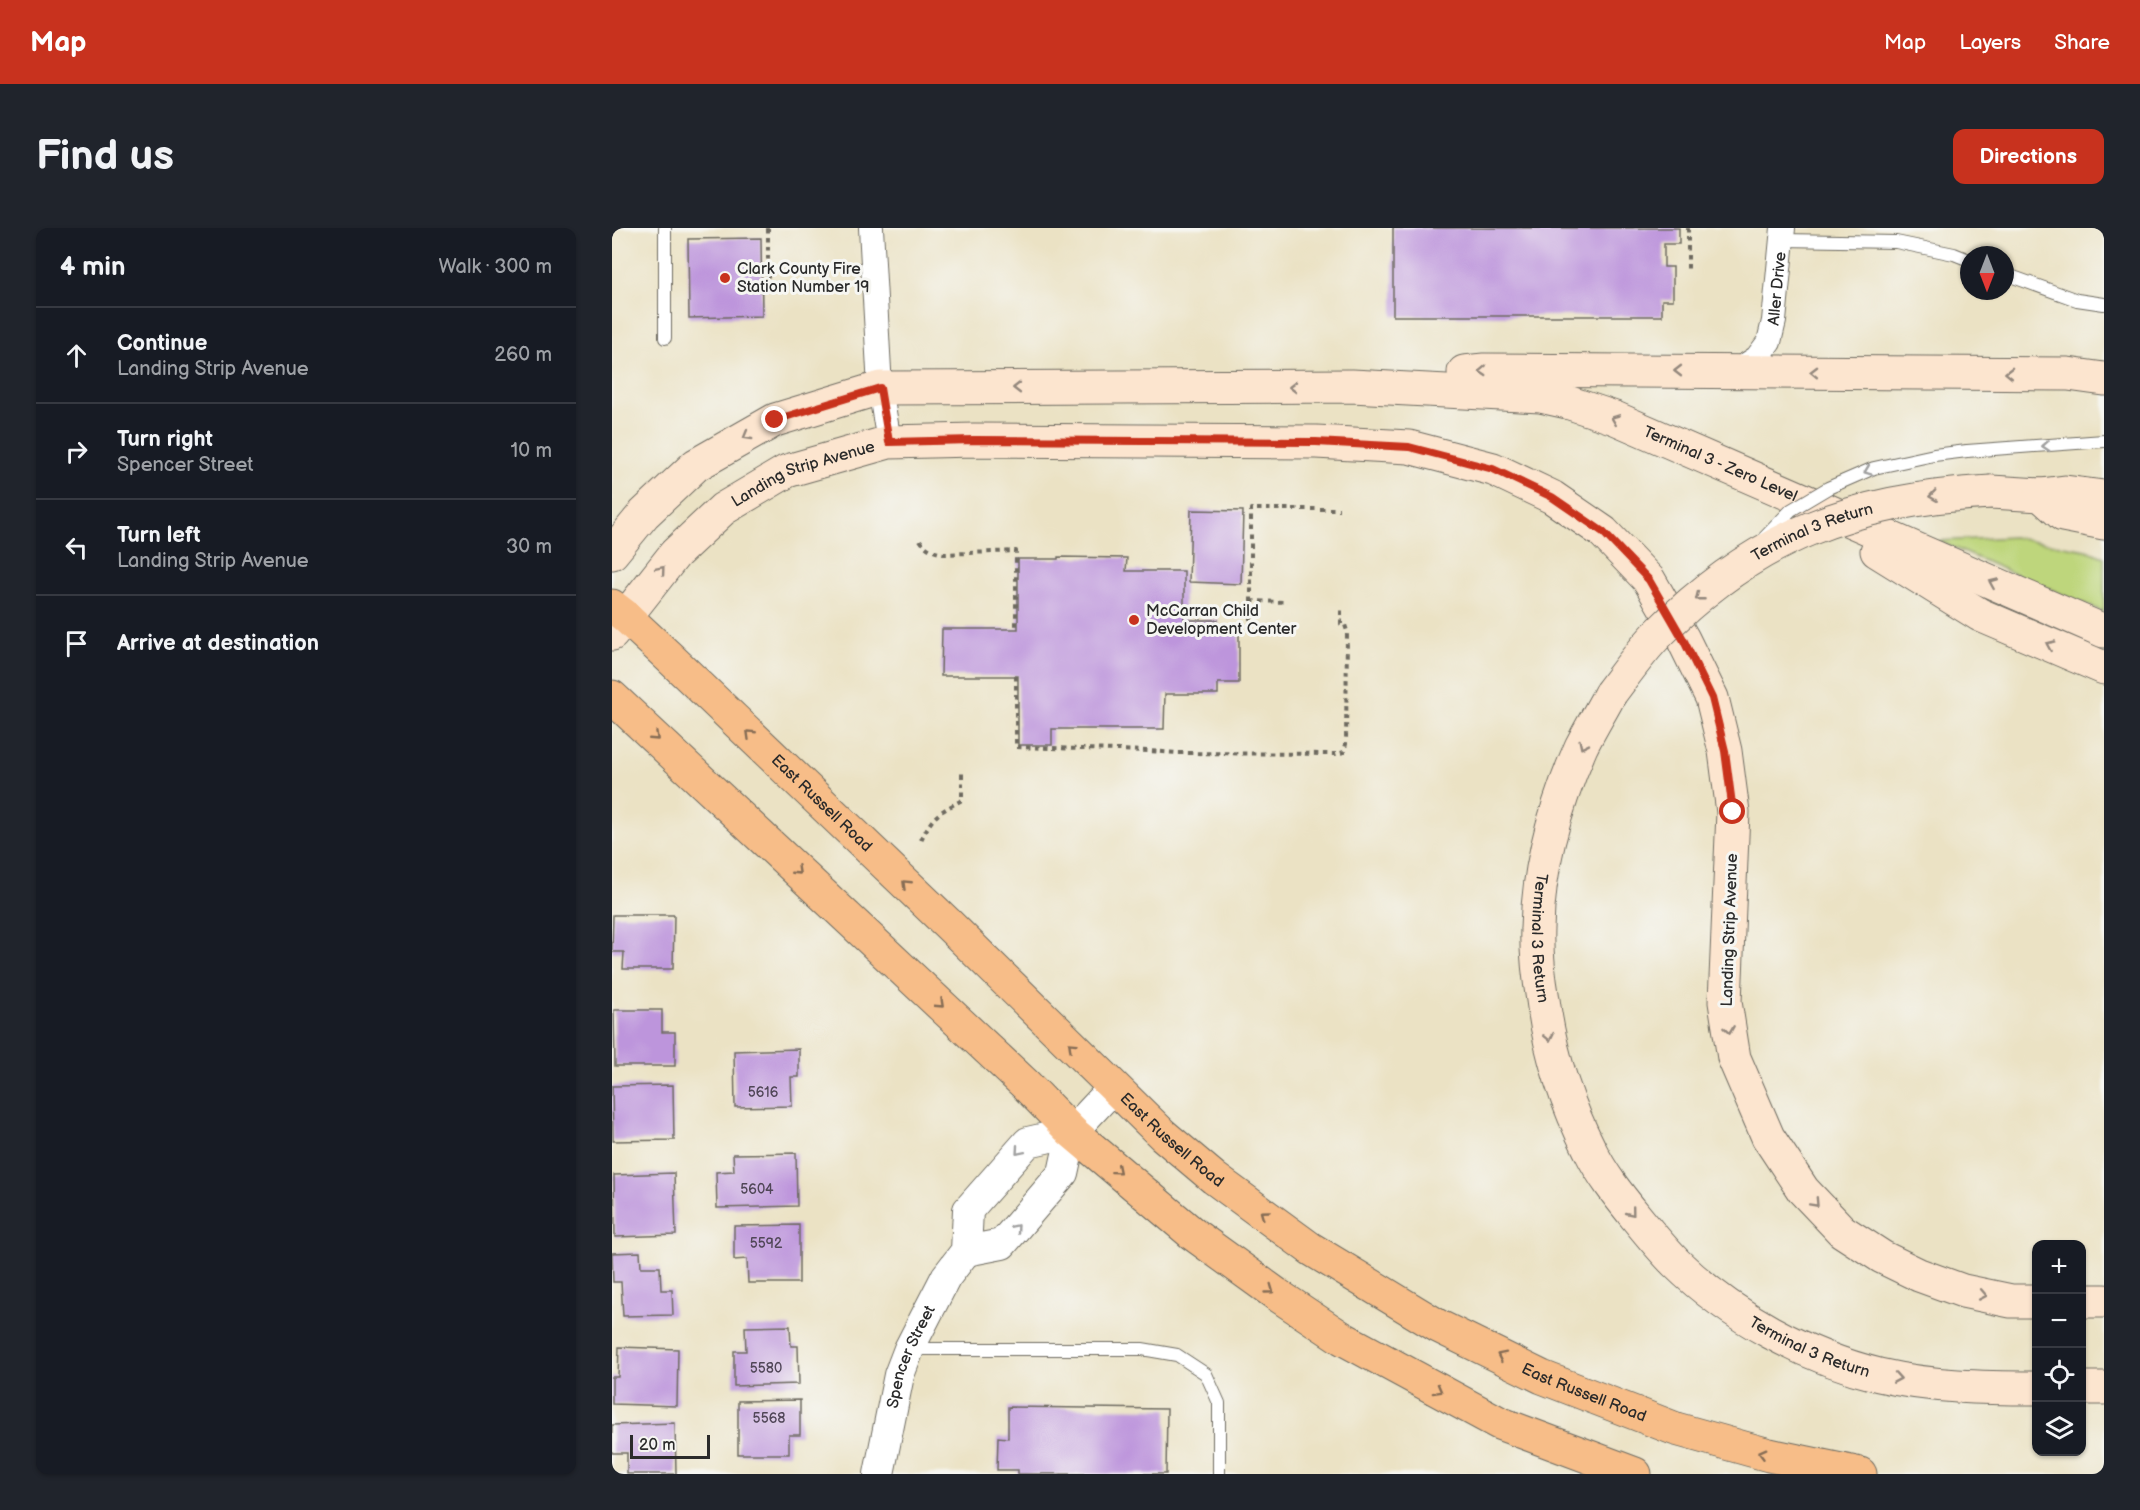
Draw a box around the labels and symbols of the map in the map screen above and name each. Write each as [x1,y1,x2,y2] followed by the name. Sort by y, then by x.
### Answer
[1960,246,2014,300] north arrow
[1764,250,1790,326] street label: Aller Drive
[737,260,870,297] place label: Clark County Fire Station Number 19
[718,271,732,285] marker: Clark County Fire Station Number 19
[1479,364,1488,377] one-way arrow
[1674,365,1683,377] one-way arrow
[1810,366,1819,378] one-way arrow
[2005,367,2014,380] one-way arrow
[1289,381,1298,393] one-way arrow
[1012,382,1021,394] one-way arrow
[761,406,787,432] route end
[1611,413,1621,426] one-way arrow
[1640,422,1800,506] street label: Terminal 3 - Zero Level
[743,429,753,440] one-way arrow
[728,437,877,511] street label: Landing Strip Avenue
[2041,439,2050,452] one-way arrow
[1864,464,1875,476] one-way arrow
[1928,490,1937,502] one-way arrow
[1748,499,1875,566] street label: Terminal 3 Return
[654,566,665,577] one-way arrow
[1988,578,1999,590] one-way arrow
[1695,589,1706,600] one-way arrow
[1146,602,1296,639] place label: McCarran Child Development Center
[1127,613,1141,627] marker: McCarran Child Development Center
[2046,640,2057,652] one-way arrow
[647,730,658,741] one-way arrow
[747,731,758,742] one-way arrow
[1579,739,1590,750] one-way arrow
[767,750,876,856] street label: East Russell Road
[1719,798,1745,824] route start
[1718,853,1742,1007] street label: Landing Strip Avenue
[790,863,801,874] one-way arrow
[1527,872,1553,1004] street label: Terminal 3 Return
[903,880,914,891] one-way arrow
[932,996,943,1007] one-way arrow
[1723,1026,1735,1035] one-way arrow
[1542,1032,1555,1042] one-way arrow
[1069,1042,1080,1053] one-way arrow
[748,1084,779,1101] house number: 5616
[1116,1089,1227,1191] street label: East Russell Road
[1015,1144,1026,1155] one-way arrow
[1110,1162,1121,1173] one-way arrow
[740,1181,774,1198] house number: 5604
[1808,1196,1819,1206] one-way arrow
[1624,1205,1635,1216] one-way arrow
[1260,1211,1271,1222] one-way arrow
[1009,1223,1020,1234] one-way arrow
[750,1235,783,1252] house number: 5592
[1264,1283,1275,1294] one-way arrow
[1977,1288,1987,1301] one-way arrow
[883,1302,939,1410] street label: Spencer Street
[1746,1313,1872,1382] street label: Terminal 3 Return
[1496,1352,1507,1364] one-way arrow
[1518,1359,1649,1426] street label: East Russell Road
[750,1360,782,1377] house number: 5580
[1892,1371,1902,1384] one-way arrow
[1431,1383,1442,1394] one-way arrow
[753,1410,785,1427] house number: 5568
[630,1432,710,1460] scale bar
[1757,1447,1767,1460] one-way arrow

